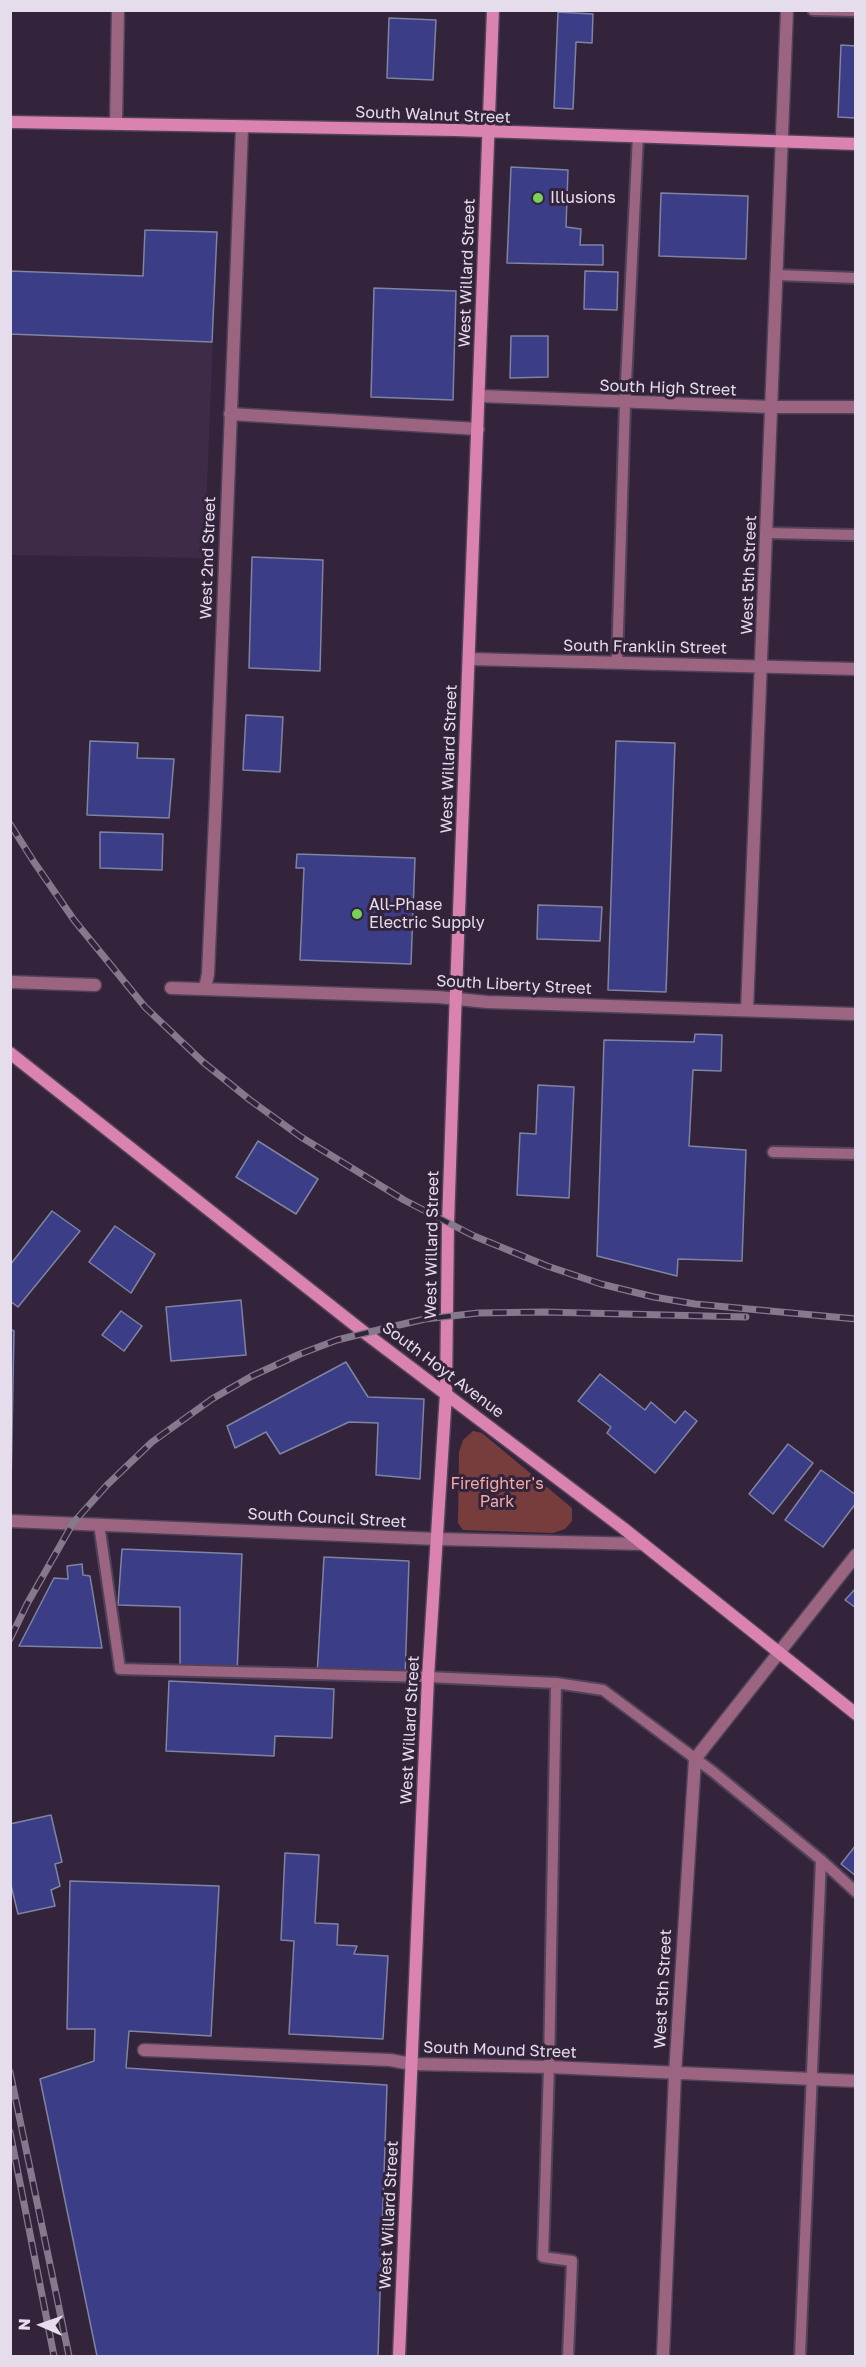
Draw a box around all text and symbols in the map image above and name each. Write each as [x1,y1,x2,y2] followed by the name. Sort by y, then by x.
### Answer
[355,103,511,127] street label: South Walnut Street
[550,188,616,208] place label: Illusions
[531,191,545,205] marker: Illusions
[455,198,479,348] street label: West Willard Street
[599,376,737,400] street label: South High Street
[196,496,220,620] street label: West 2nd Street
[737,515,761,635] street label: West 5th Street
[563,636,727,658] street label: South Franklin Street
[437,684,461,834] street label: West Willard Street
[369,895,485,933] place label: All-Phase Electric Supply
[350,907,364,921] marker: All-Phase Electric Supply
[436,971,592,999] street label: South Liberty Street
[421,1170,443,1320] street label: West Willard Street
[378,1318,508,1422] street label: South Hoyt Avenue
[450,1474,544,1512] park label: Firefighter's Park
[247,1504,407,1532] street label: South Council Street
[397,1655,423,1805] street label: West Willard Street
[650,1929,676,2049] street label: West 5th Street
[423,2038,577,2062] street label: South Mound Street
[376,2140,402,2290] street label: West Willard Street
[12,2295,72,2355] north arrow
[14,2318,34,2331] text: N

